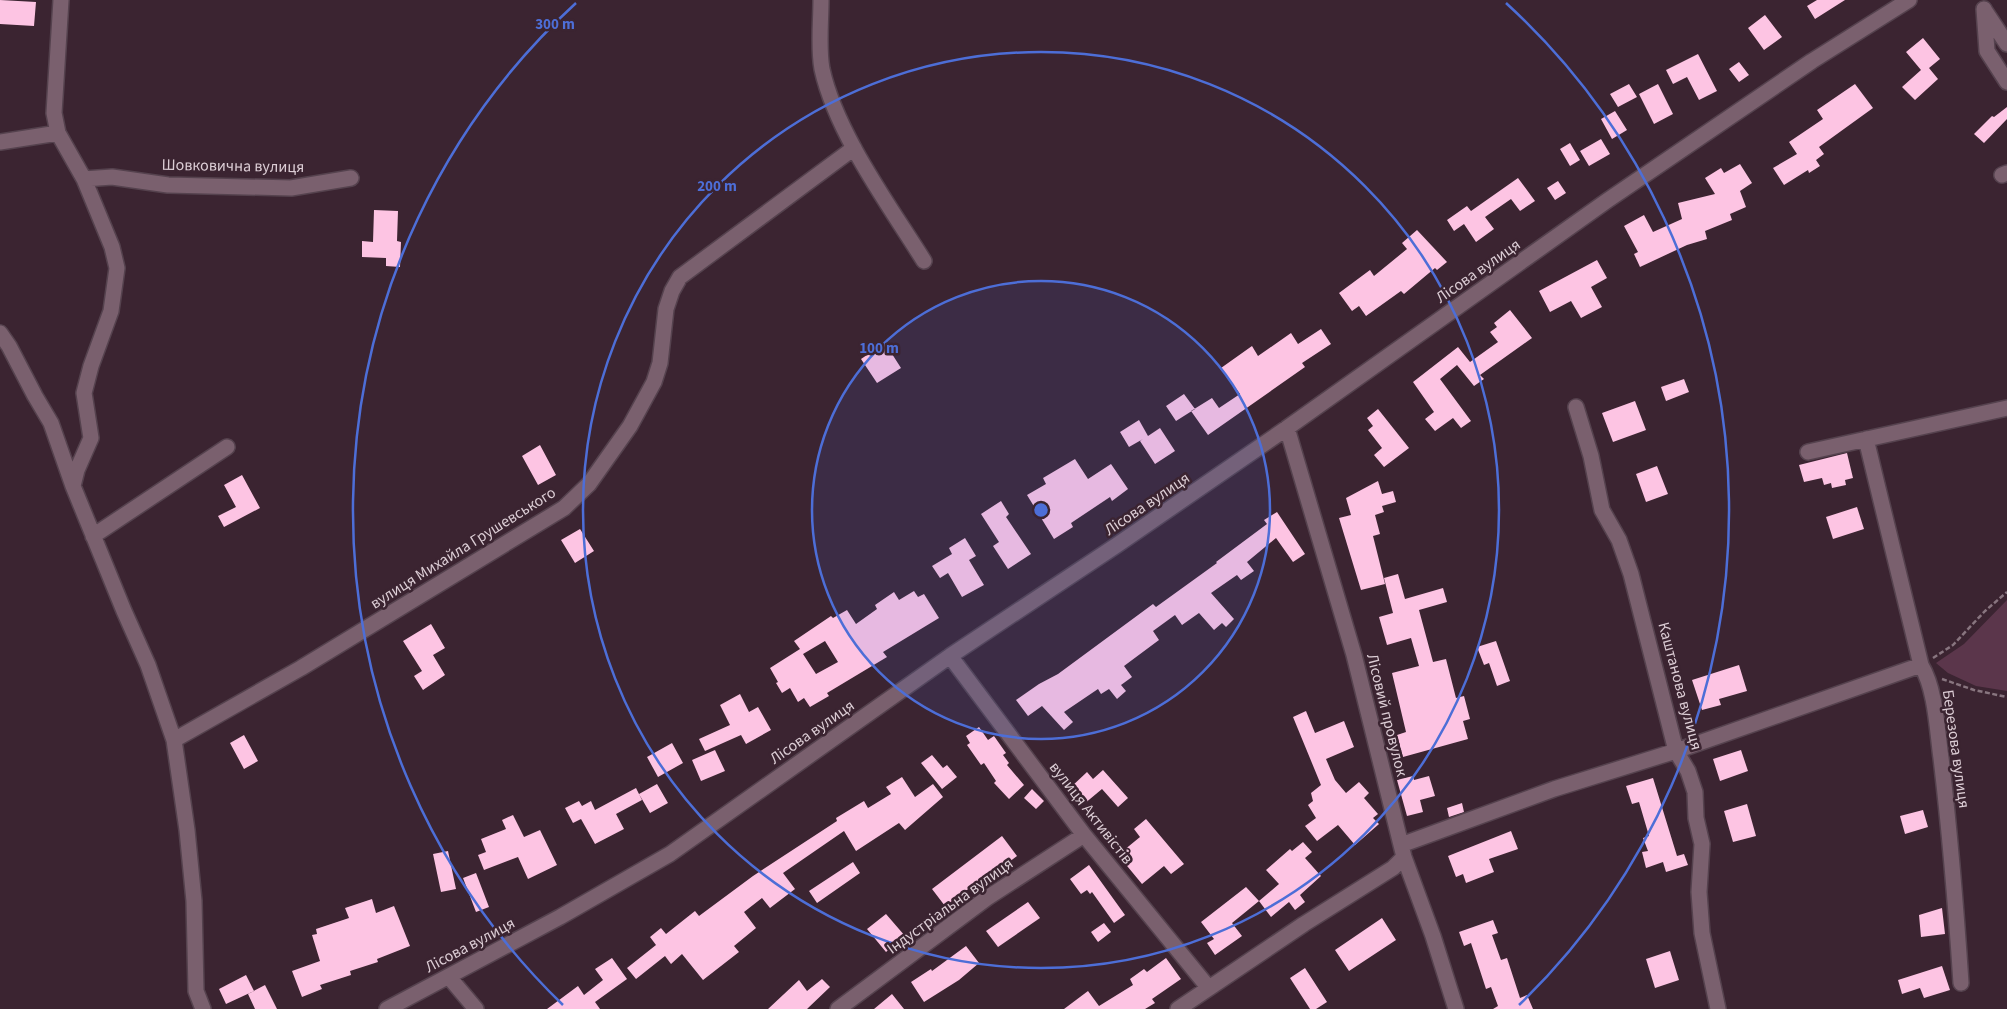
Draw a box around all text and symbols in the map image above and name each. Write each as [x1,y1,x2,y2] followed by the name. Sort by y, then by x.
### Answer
[535,14,575,35] text: 300 m
[161,154,305,178] street label: Шовковична вулиця
[697,176,737,197] text: 200 m
[1431,234,1525,308] street label: Лісова вулиця
[859,338,899,359] text: 100 m
[1100,467,1194,541] street label: Лісова вулиця
[366,482,560,614] street label: вулиця Михайла Грушевського
[1032,501,1050,519] centre of rings
[1652,620,1708,752] street label: Каштанова вулиця
[1361,651,1413,779] street label: Лісовий провулок
[1937,688,1975,810] street label: Березова вулиця
[765,695,859,769] street label: Лісова вулиця
[1044,757,1138,869] street label: вулиця Активістів
[882,853,1018,959] street label: Індустріальна вулиця
[421,912,519,978] street label: Лісова вулиця

